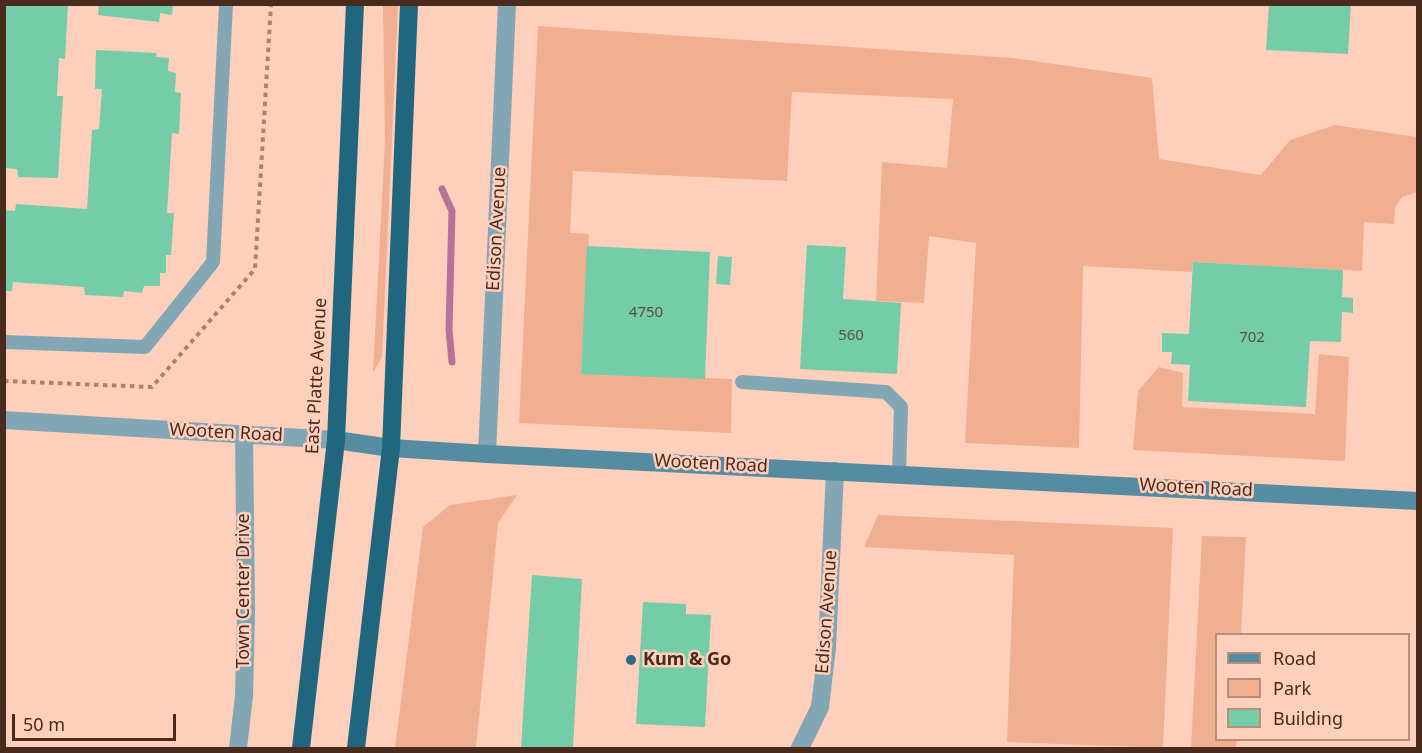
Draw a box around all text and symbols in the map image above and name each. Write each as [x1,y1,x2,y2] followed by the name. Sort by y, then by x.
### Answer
[483,166,511,292] street label: Edison Avenue
[302,297,332,455] street label: East Platte Avenue
[629,304,663,322] house number: 4750
[838,327,864,345] house number: 560
[1239,329,1265,347] house number: 702
[169,419,283,447] street label: Wooten Road
[654,450,768,478] street label: Wooten Road
[1139,474,1253,502] street label: Wooten Road
[233,513,255,669] street label: Town Center Drive
[812,549,842,675] street label: Edison Avenue
[1215,633,1410,741] legend
[1273,646,1316,670] text: Road
[643,649,731,671] place label: Kum & Go
[624,653,638,667] marker: Kum & Go
[1273,676,1311,700] text: Park
[15,702,178,740] scale bar
[1273,706,1343,730] text: Building
[23,712,65,736] text: 50 m

